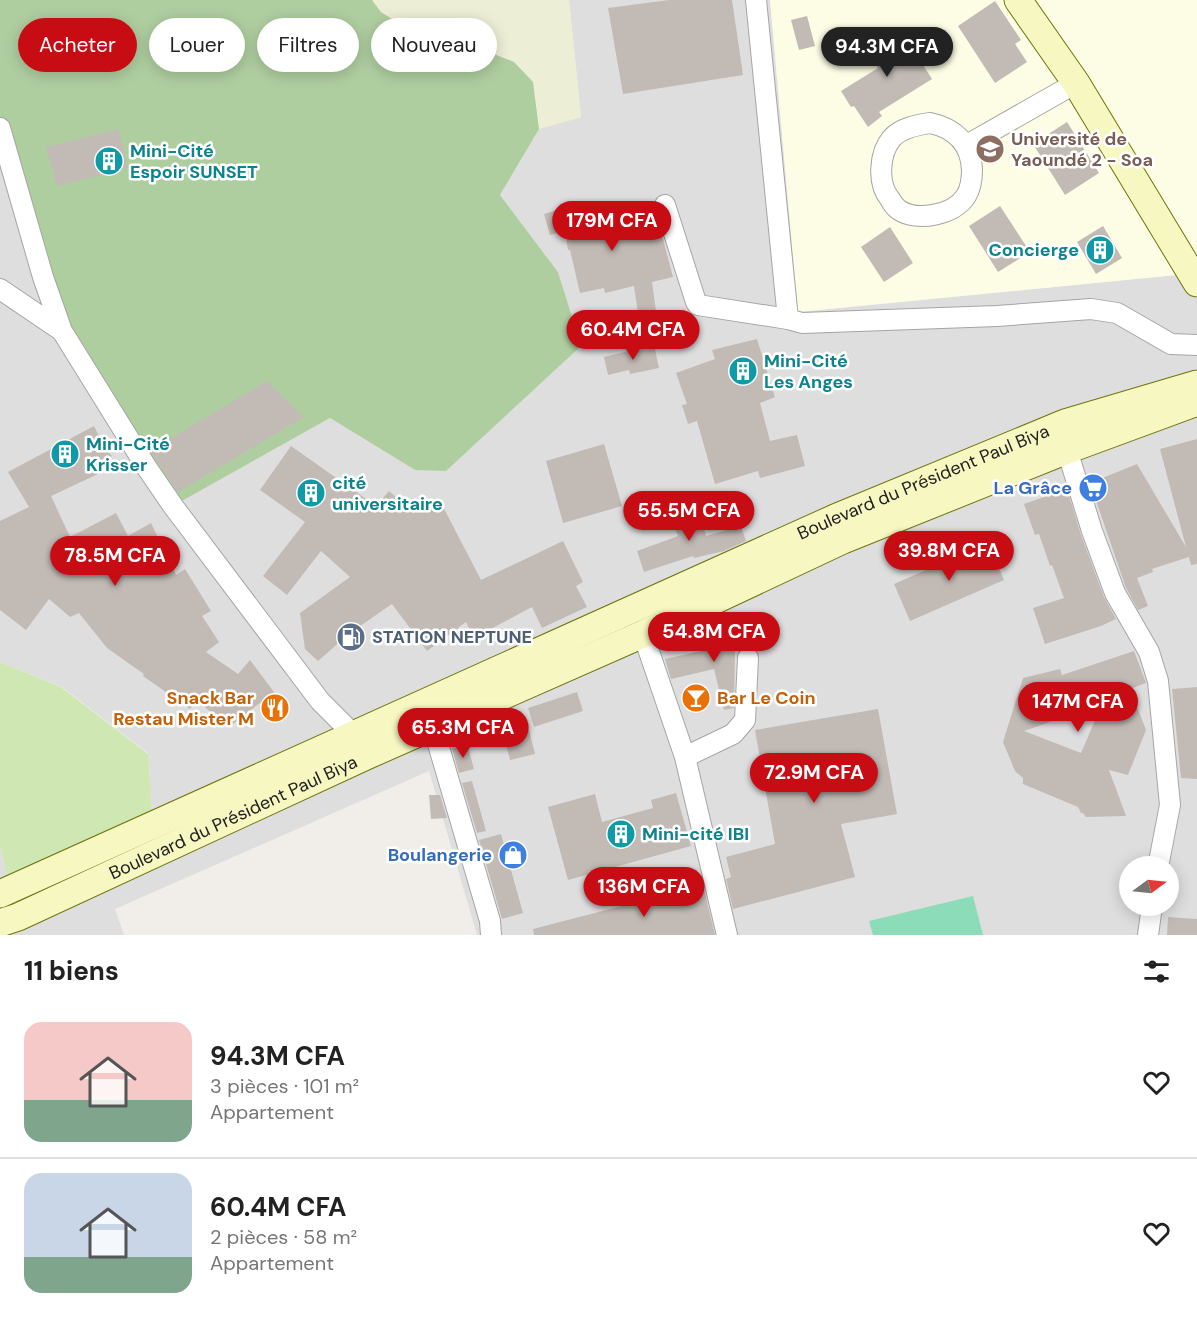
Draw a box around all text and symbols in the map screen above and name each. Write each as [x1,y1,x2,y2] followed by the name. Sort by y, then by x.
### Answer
[18,18,137,72] chip: Acheter
[149,18,245,72] chip: Louer
[257,18,359,72] chip: Filtres
[371,18,497,72] chip: Nouveau
[818,27,956,78] pin: 94.3M CFA
[835,33,939,59] text: 94.3M CFA
[1011,127,1153,172] place label: Université de Yaoundé 2 - Soa
[974,133,1006,165] school or university icon: Université de Yaoundé 2 - Soa
[130,139,258,184] place label: Mini-Cité Espoir SUNSET
[93,145,125,177] building icon: Mini-Cité Espoir SUNSET
[550,201,674,252] pin: 179M CFA
[566,207,658,233] text: 179M CFA
[1084,234,1116,266] building icon: Concierge
[989,238,1079,262] place label: Concierge
[564,310,702,361] pin: 60.4M CFA
[581,316,685,342] text: 60.4M CFA
[764,349,853,394] place label: Mini-Cité Les Anges
[727,355,759,387] building icon: Mini-Cité Les Anges
[793,419,1053,545] street label: Boulevard du Président Paul Biya
[86,432,170,477] place label: Mini-Cité Krisser
[49,438,81,470] building icon: Mini-Cité Krisser
[332,471,443,516] place label: cité universitaire
[1077,472,1109,504] supermarket icon: La Grâce
[994,476,1072,500] place label: La Grâce
[295,477,327,509] building icon: cité universitaire
[620,491,758,542] pin: 55.5M CFA
[637,497,741,523] text: 55.5M CFA
[880,531,1018,582] pin: 39.8M CFA
[46,536,184,587] pin: 78.5M CFA
[898,537,1000,563] text: 39.8M CFA
[64,542,166,568] text: 78.5M CFA
[645,612,783,663] pin: 54.8M CFA
[662,618,766,644] text: 54.8M CFA
[335,621,367,653] fuel station icon: STATION NEPTUNE
[372,625,532,649] place label: STATION NEPTUNE
[680,682,712,714] bar icon: Bar Le Coin
[1016,682,1140,733] pin: 147M CFA
[113,686,254,731] place label: Snack Bar Restau Mister M
[717,686,816,710] place label: Bar Le Coin
[1032,688,1124,714] text: 147M CFA
[259,692,291,724] restaurant icon: Snack Bar Restau Mister M
[394,708,532,759] pin: 65.3M CFA
[412,714,514,740] text: 65.3M CFA
[105,750,361,885] street label: Boulevard du Président Paul Biya
[745,753,883,804] pin: 72.9M CFA
[764,759,864,785] text: 72.9M CFA
[605,818,637,850] building icon: Mini-cité IBI
[642,822,749,846] place label: Mini-cité IBI
[497,839,529,871] shop icon: Boulangerie
[388,843,492,867] place label: Boulangerie
[1119,856,1179,916] north arrow
[1119,856,1179,916] map controls
[582,867,706,918] pin: 136M CFA
[598,873,690,899] text: 136M CFA
[24,954,119,988] text: 11 biens
[1140,955,1173,988] icon: filters
[210,1039,345,1073] text: 94.3M CFA
[72,1046,144,1118] icon: home
[1140,1066,1173,1099] icon: heart
[210,1073,359,1099] text: 3 pièces · 101 m²
[210,1099,334,1125] text: Appartement
[210,1190,346,1224] text: 60.4M CFA
[72,1197,144,1269] icon: home
[1140,1217,1173,1250] icon: heart
[210,1224,357,1250] text: 2 pièces · 58 m²
[210,1250,334,1276] text: Appartement

